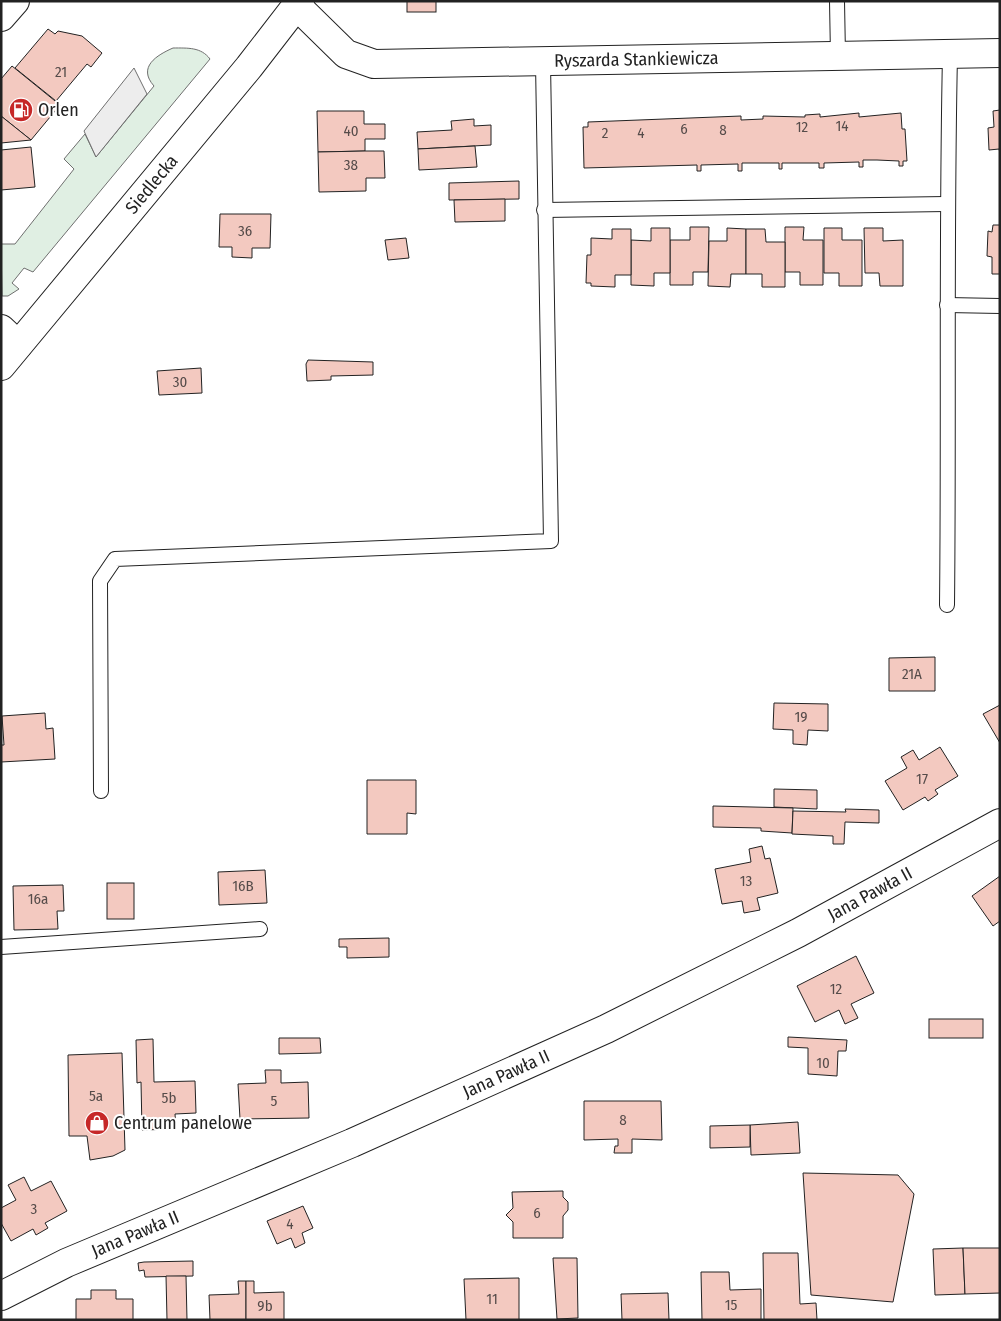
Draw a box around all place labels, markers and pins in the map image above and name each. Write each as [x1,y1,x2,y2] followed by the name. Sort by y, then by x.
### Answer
[8,97,34,123] fuel station icon: Orlen
[38,99,79,121] place label: Orlen
[84,1110,110,1136] shop icon: Centrum panelowe
[114,1112,252,1134] place label: Centrum panelowe

